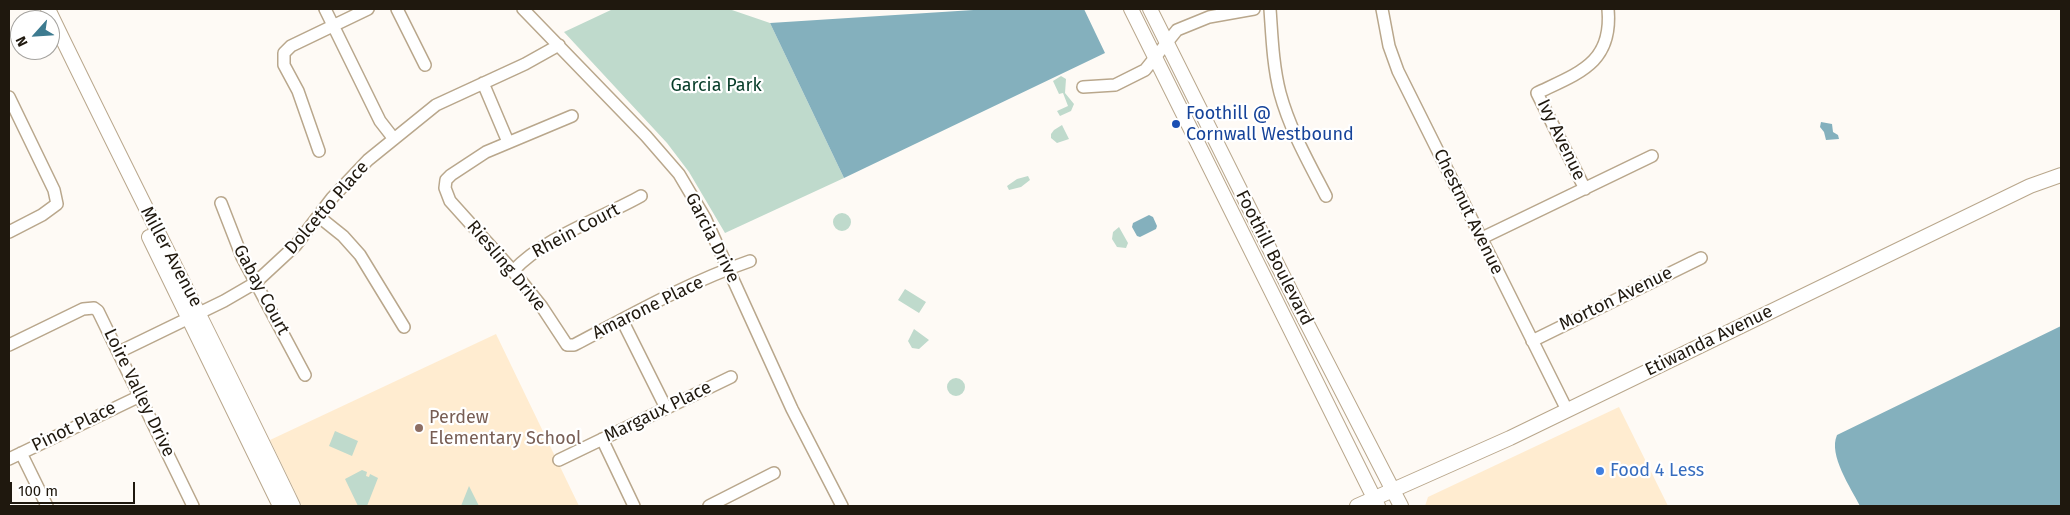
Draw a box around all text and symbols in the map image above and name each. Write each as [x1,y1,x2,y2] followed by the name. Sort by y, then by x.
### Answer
[10,10,60,60] north arrow
[12,33,32,49] text: N
[670,75,762,97] park label: Garcia Park
[1532,96,1590,184] street label: Ivy Avenue
[1186,103,1354,146] place label: Foothill @ Cornwall Westbound
[1170,118,1182,130] marker: Foothill @ Cornwall Westbound
[1428,146,1508,278] street label: Chestnut Avenue
[281,157,373,259] street label: Dolcetto Place
[1231,187,1317,329] street label: Foothill Boulevard
[680,189,744,287] street label: Garcia Drive
[529,199,623,263] street label: Rhein Court
[135,203,207,311] street label: Miller Avenue
[462,216,550,316] street label: Riesling Drive
[228,241,294,339] street label: Gabay Court
[1556,262,1676,336] street label: Morton Avenue
[589,272,707,344] street label: Amarone Place
[1642,301,1776,381] street label: Etiwanda Avenue
[99,325,179,461] street label: Loire Valley Drive
[601,377,715,447] street label: Margaux Place
[28,397,120,457] street label: Pinot Place
[429,407,581,449] place label: Perdew Elementary School
[413,422,425,434] marker: Perdew Elementary School
[1610,460,1704,482] place label: Food 4 Less
[1594,465,1606,477] marker: Food 4 Less
[12,472,138,504] scale bar
[18,482,58,500] text: 100 m

